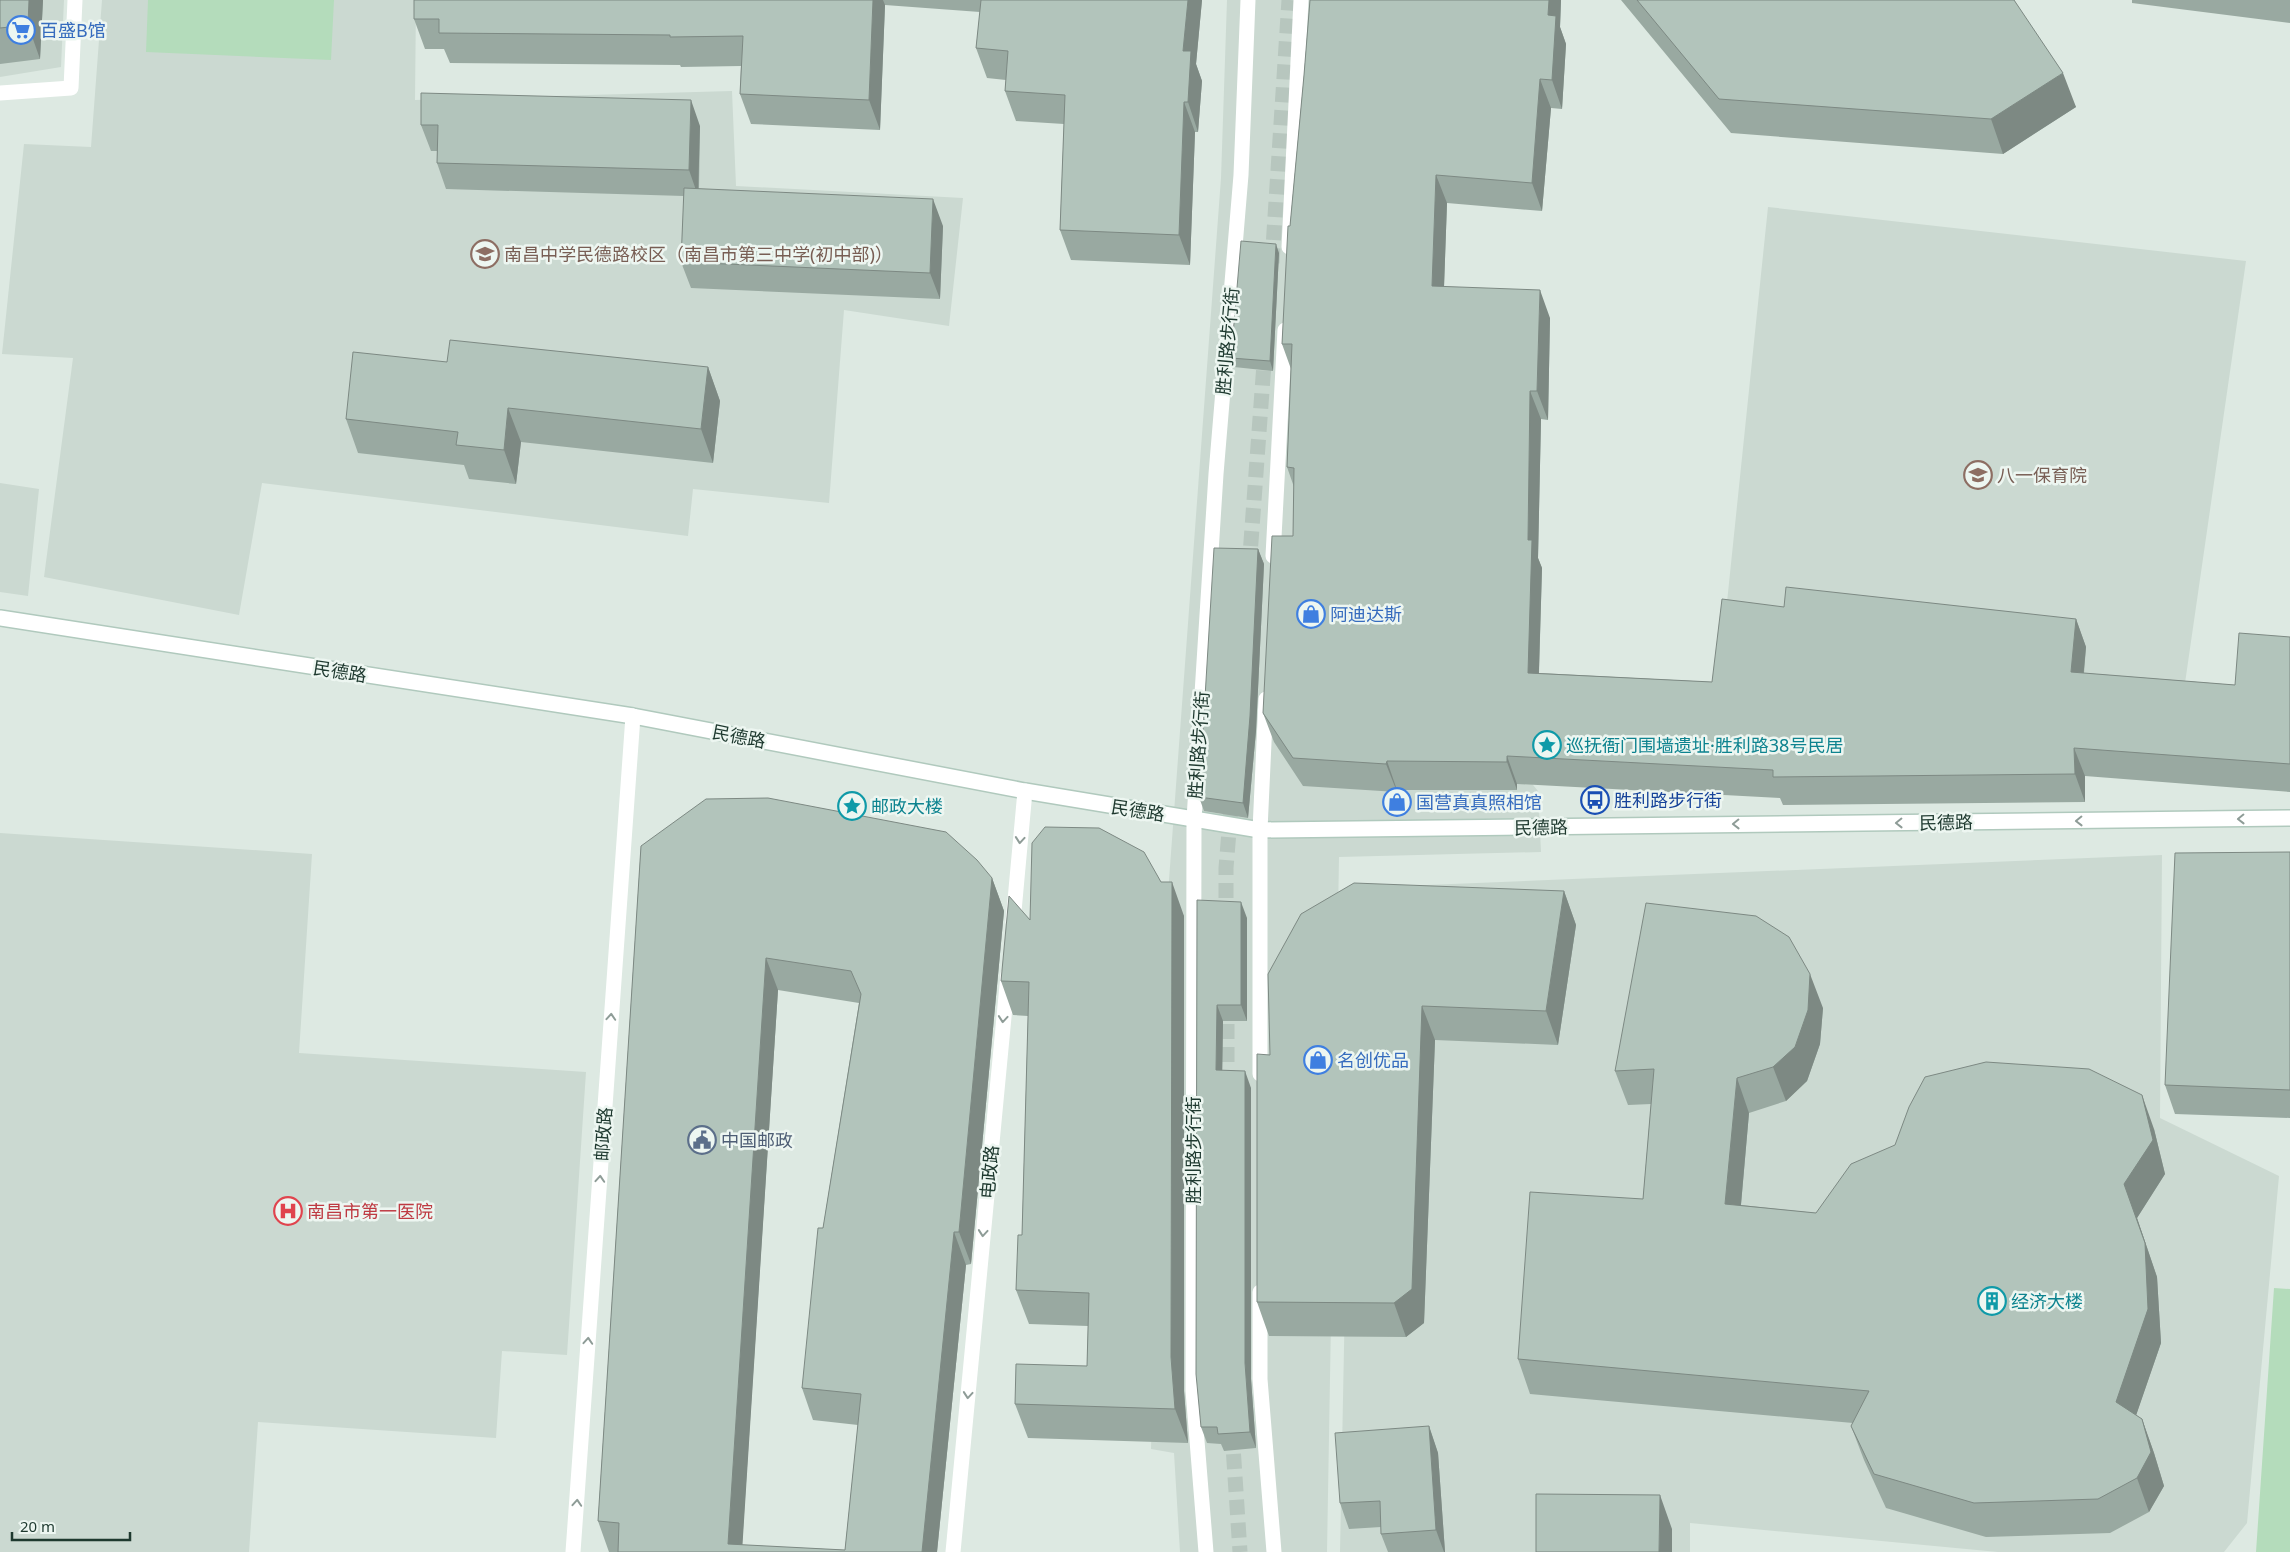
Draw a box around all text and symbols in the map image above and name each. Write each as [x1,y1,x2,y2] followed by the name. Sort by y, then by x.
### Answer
[6,15,36,45] supermarket icon: 百盛B馆
[40,18,106,42] place label: 百盛B馆
[470,239,500,269] school or university icon: 南昌中学民德路校区（南昌市第三中学(初中部)）
[504,242,893,266] place label: 南昌中学民德路校区（南昌市第三中学(初中部)）
[1210,286,1244,396] street label: 胜利路步行街
[1963,460,1993,490] school or university icon: 八一保育院
[1997,463,2087,487] place label: 八一保育院
[1296,599,1326,629] shop icon: 阿迪达斯
[1330,602,1402,626] place label: 阿迪达斯
[311,655,369,687] street label: 民德路
[1182,690,1214,800] street label: 胜利路步行街
[710,719,768,753] street label: 民德路
[1532,730,1562,760] place icon: 巡抚衙门围墙遗址·胜利路38号民居
[1566,733,1843,757] place label: 巡抚衙门围墙遗址·胜利路38号民居
[1580,785,1610,815] bus stop icon: 胜利路步行街
[1382,787,1412,817] shop icon: 国营真真照相馆
[1614,788,1722,812] place label: 胜利路步行街
[1416,790,1542,814] place label: 国营真真照相馆
[837,791,867,821] place icon: 邮政大楼
[871,794,943,818] place label: 邮政大楼
[1109,794,1167,826] street label: 民德路
[1919,810,1973,834] street label: 民德路
[2237,814,2245,824] one-way arrow
[1514,815,1568,839] street label: 民德路
[2075,816,2082,826] one-way arrow
[1895,818,1902,828] one-way arrow
[1732,819,1740,830] one-way arrow
[1015,836,1026,844] one-way arrow
[606,1013,617,1021] one-way arrow
[998,1015,1009,1023] one-way arrow
[1303,1045,1333,1075] shop icon: 名创优品
[1337,1048,1409,1072] place label: 名创优品
[1181,1096,1205,1204] street label: 胜利路步行街
[589,1106,617,1162] street label: 邮政路
[687,1125,717,1155] public building icon: 中国邮政
[721,1128,793,1152] place label: 中国邮政
[975,1144,1003,1200] street label: 电政路
[594,1175,605,1183] one-way arrow
[273,1196,303,1226] hospital icon: 南昌市第一医院
[307,1199,433,1223] place label: 南昌市第一医院
[978,1229,989,1237] one-way arrow
[1977,1286,2007,1316] building icon: 经济大楼
[2011,1289,2083,1313] place label: 经济大楼
[583,1337,594,1345] one-way arrow
[963,1391,974,1399] one-way arrow
[571,1499,582,1507] one-way arrow
[12,1510,130,1542] scale bar
[20,1516,55,1536] text: 20 m

